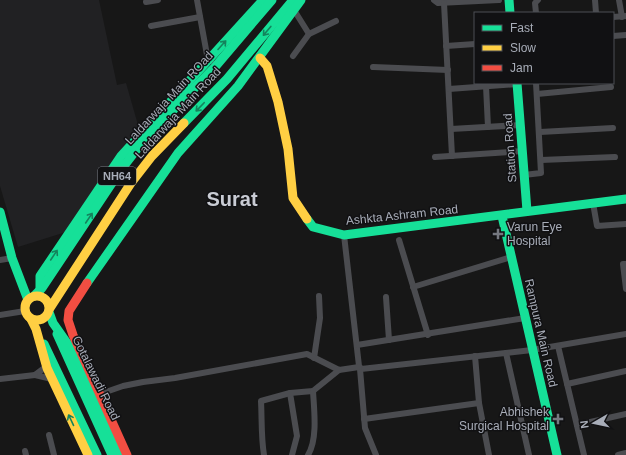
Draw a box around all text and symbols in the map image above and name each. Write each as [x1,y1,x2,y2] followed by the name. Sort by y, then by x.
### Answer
[474,12,614,84] legend
[510,21,534,35] text: Fast
[263,25,272,36] one-way arrow
[217,40,227,50] one-way arrow
[510,41,536,55] text: Slow
[122,49,216,147] street label: Laldarwaja Main ROad
[510,61,533,75] text: Jam
[132,65,224,161] street label: Laldarwaja Main Road
[195,102,204,112] one-way arrow
[501,113,519,183] street label: Station Road
[98,167,136,185] road number: NH64
[206,188,258,210] district label: Surat
[345,202,459,228] street label: Ashkta Ashram Road
[85,213,93,224] one-way arrow
[507,220,562,248] place label: Varun Eye Hospital
[492,228,504,240] marker: Varun Eye Hospital
[50,250,58,261] one-way arrow
[522,277,560,389] street label: Rampura Main Road
[70,334,122,422] street label: Gotalawadi Road
[574,403,614,443] north arrow
[459,405,550,433] place label: Abhishek Surgical Hospital
[552,413,564,425] marker: Abhishek Surgical Hospital
[67,414,74,426] one-way arrow
[578,420,591,429] text: N

